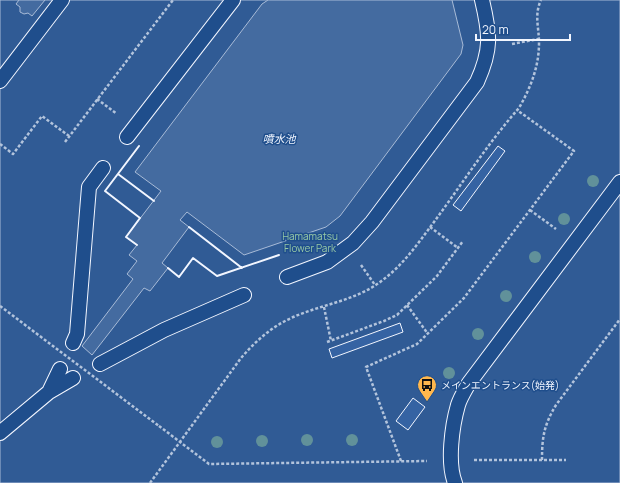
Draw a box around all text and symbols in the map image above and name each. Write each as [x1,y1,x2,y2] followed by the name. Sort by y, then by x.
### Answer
[476,16,570,42] scale bar
[482,21,509,38] text: 20 m
[263,131,296,146] water label: 噴水池
[282,229,338,255] park label: Hamamatsu Flower Park
[416,374,438,402] bus stop icon: メインエントランス(始発)
[441,378,559,392] place label: メインエントランス(始発)

